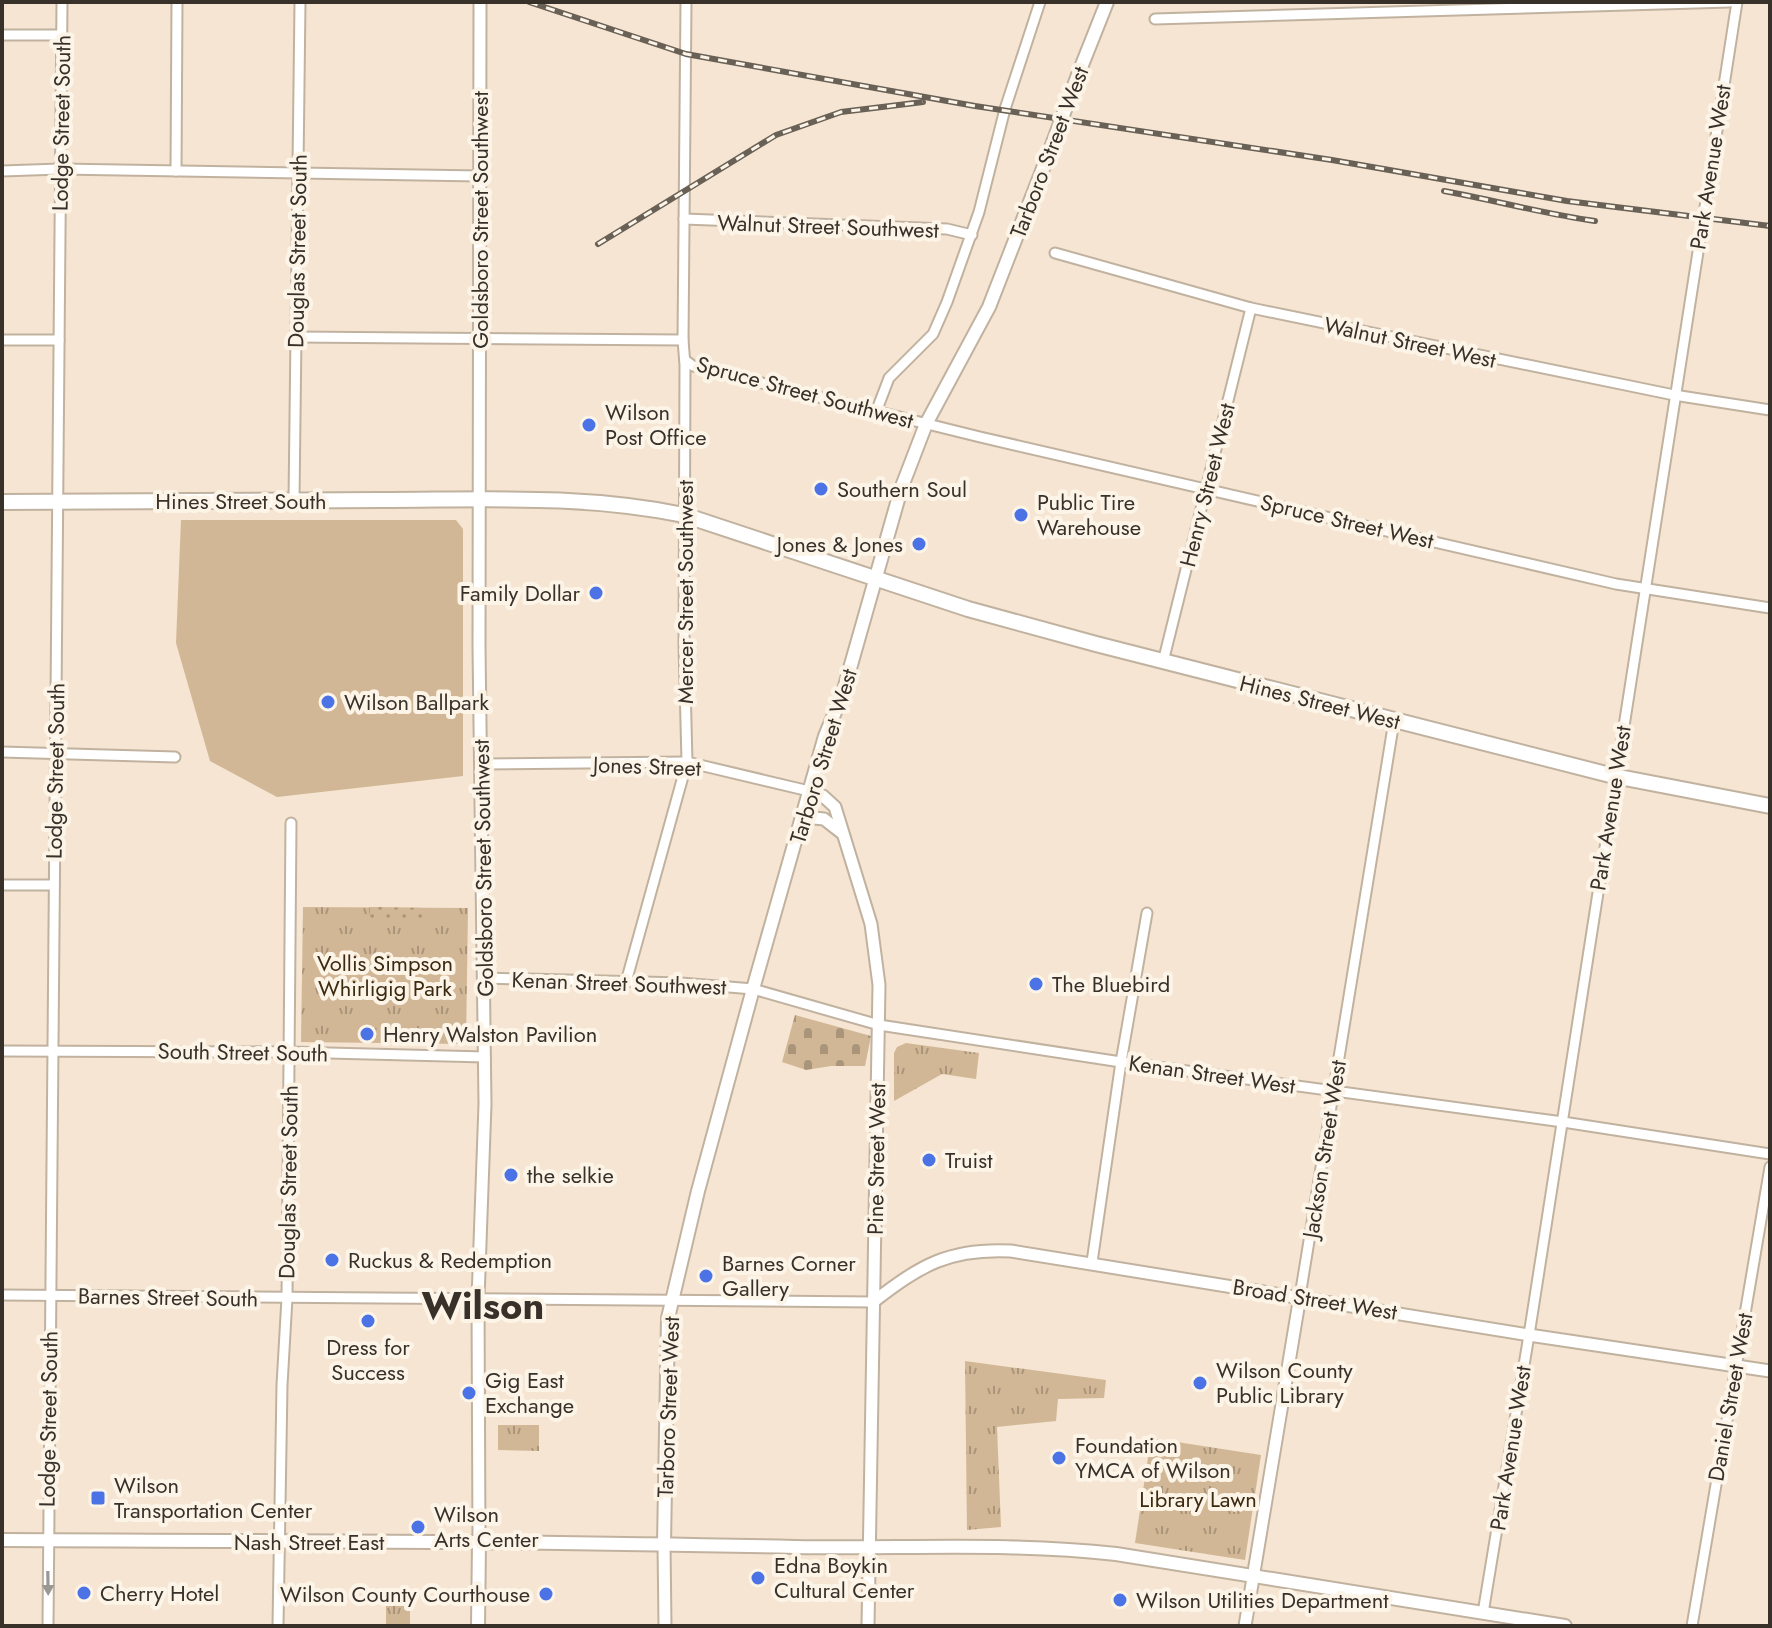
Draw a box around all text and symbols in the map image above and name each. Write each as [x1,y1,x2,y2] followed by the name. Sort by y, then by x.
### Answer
[43,34,79,212] street label: Lodge Street South
[1002,61,1097,242] street label: Tarboro Street West
[1681,82,1739,252] street label: Park Avenue West
[464,91,496,349] street label: Goldsboro Street Southwest
[279,154,315,348] street label: Douglas Street South
[717,206,940,246] street label: Walnut Street Southwest
[1321,308,1500,376] street label: Walnut Street West
[693,348,918,437] street label: Spruce Street Southwest
[605,396,707,453] place label: Wilson Post Office
[1171,399,1243,570] street label: Henry Street West
[580,416,598,434] marker: Wilson Post Office
[837,473,967,505] place label: Southern Soul
[669,479,701,704] street label: Mercer Street Southwest
[812,480,830,498] marker: Southern Soul
[155,485,327,517] street label: Hines Street South
[1037,486,1141,543] place label: Public Tire Warehouse
[1257,486,1437,557] street label: Spruce Street West
[1012,506,1030,524] marker: Public Tire Warehouse
[774,528,903,560] place label: Jones & Jones
[910,535,928,553] marker: Jones & Jones
[460,577,580,609] place label: Family Dollar
[587,584,605,602] marker: Family Dollar
[781,664,865,847] street label: Tarboro Street West
[1236,667,1404,738] street label: Hines Street West
[37,682,73,860] street label: Lodge Street South
[344,686,489,718] place label: Wilson Ballpark
[319,693,337,711] marker: Wilson Ballpark
[1581,723,1639,893] street label: Park Avenue West
[465,738,501,997] street label: Goldsboro Street Southwest
[589,748,702,784] street label: Jones Street
[317,947,453,1004] park label: Vollis Simpson Whirligig Park
[511,963,728,1003] street label: Kenan Street Southwest
[1052,968,1170,1000] place label: The Bluebird
[1027,975,1045,993] marker: The Bluebird
[383,1018,597,1050] place label: Henry Walston Pavilion
[358,1025,376,1043] marker: Henry Walston Pavilion
[157,1035,329,1069] street label: South Street South
[1127,1046,1298,1102] street label: Kenan Street West
[1294,1057,1354,1243] street label: Jackson Street West
[859,1082,893,1235] street label: Pine Street West
[270,1085,306,1279] street label: Douglas Street South
[945,1144,993,1176] place label: Truist
[920,1151,938,1169] marker: Truist
[527,1159,614,1191] place label: the selkie
[502,1166,520,1184] marker: the selkie
[348,1244,552,1276] place label: Ruckus & Redemption
[722,1247,856,1304] place label: Barnes Corner Gallery
[323,1251,341,1269] marker: Ruckus & Redemption
[697,1267,715,1285] marker: Barnes Corner Gallery
[1231,1270,1400,1328] street label: Broad Street West
[422,1278,544,1333] district label: Wilson
[78,1279,258,1315] street label: Barnes Street South
[1699,1310,1761,1484] street label: Daniel Street West
[359,1312,377,1330] marker: Dress for Success
[649,1315,687,1498] street label: Tarboro Street West
[30,1330,66,1508] street label: Lodge Street South
[326,1331,410,1388] place label: Dress for Success
[1216,1354,1353,1411] place label: Wilson County Public Library
[1481,1363,1539,1533] street label: Park Avenue West
[485,1364,574,1421] place label: Gig East Exchange
[1191,1374,1209,1392] marker: Wilson County Public Library
[460,1384,478,1402] marker: Gig East Exchange
[1075,1429,1231,1486] place label: Foundation YMCA of Wilson
[1050,1449,1068,1467] marker: Foundation YMCA of Wilson
[114,1469,313,1526] place label: Wilson Transportation Center
[1139,1483,1257,1515] park label: Library Lawn
[89,1489,107,1507] marker: Wilson Transportation Center
[434,1498,539,1555] place label: Wilson Arts Center
[409,1518,427,1536] marker: Wilson Arts Center
[234,1526,385,1558] street label: Nash Street East
[774,1549,915,1606] place label: Edna Boykin Cultural Center
[749,1569,767,1587] marker: Edna Boykin Cultural Center
[42,1571,54,1596] one-way arrow
[100,1577,219,1609] place label: Cherry Hotel
[280,1578,530,1610] place label: Wilson County Courthouse
[75,1584,93,1602] marker: Cherry Hotel
[1136,1584,1389,1616] place label: Wilson Utilities Department
[537,1585,555,1603] marker: Wilson County Courthouse
[1111,1591,1129,1609] marker: Wilson Utilities Department

